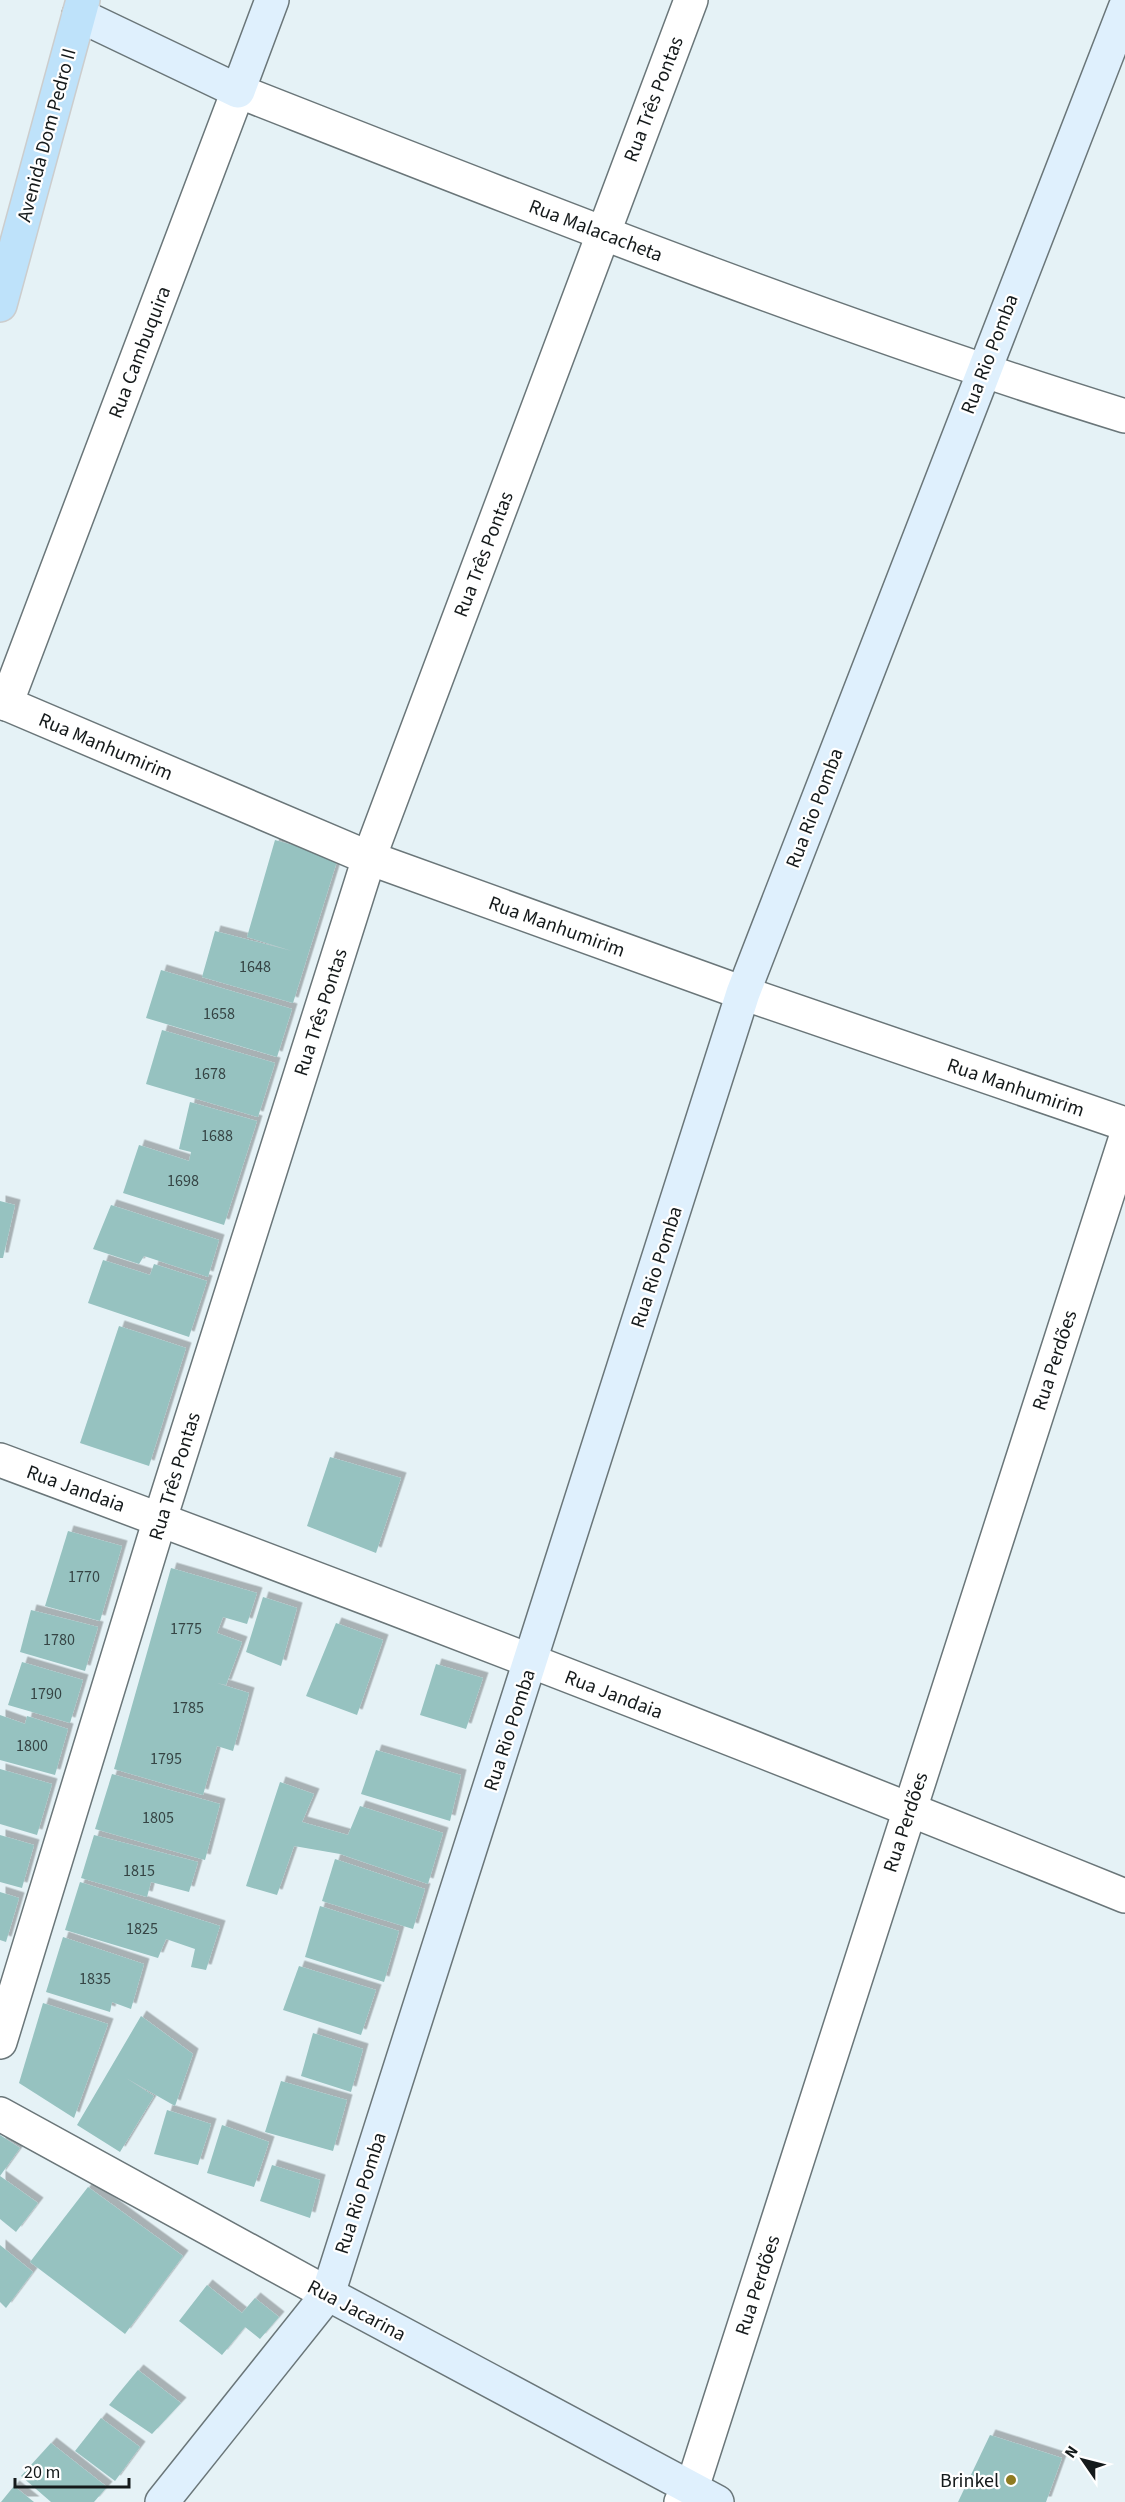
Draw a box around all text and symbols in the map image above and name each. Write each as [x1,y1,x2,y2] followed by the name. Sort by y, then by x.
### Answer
[617,32,691,166] street label: Rua Três Pontas
[10,45,84,225] street label: Avenida Dom Pedro II
[525,193,667,269] street label: Rua Malacacheta
[102,282,178,423] street label: Rua Cambuquira
[954,290,1026,418] street label: Rua Rio Pomba
[447,487,521,621] street label: Rua Três Pontas
[34,706,177,788] street label: Rua Manhumirim
[779,744,851,872] street label: Rua Rio Pomba
[484,889,629,965] street label: Rua Manhumirim
[287,945,355,1080] street label: Rua Três Pontas
[239,956,271,978] house number: 1648
[203,1003,235,1025] house number: 1658
[943,1051,1088,1125] street label: Rua Manhumirim
[194,1063,226,1085] house number: 1678
[201,1125,233,1147] house number: 1688
[167,1170,199,1192] house number: 1698
[624,1203,690,1332] street label: Rua Rio Pomba
[1026,1306,1084,1414] street label: Rua Perdões
[142,1409,208,1544] street label: Rua Três Pontas
[22,1458,129,1520] street label: Rua Jandaia
[68,1566,100,1588] house number: 1770
[170,1618,202,1640] house number: 1775
[43,1629,75,1651] house number: 1780
[560,1663,667,1726] street label: Rua Jandaia
[477,1666,543,1795] street label: Rua Rio Pomba
[30,1683,62,1705] house number: 1790
[172,1697,204,1719] house number: 1785
[16,1735,48,1757] house number: 1800
[150,1748,182,1770] house number: 1795
[877,1768,935,1876] street label: Rua Perdões
[142,1807,174,1829] house number: 1805
[123,1860,155,1882] house number: 1815
[126,1918,158,1940] house number: 1825
[79,1968,111,1990] house number: 1835
[328,2129,394,2258] street label: Rua Rio Pomba
[729,2231,787,2339] street label: Rua Perdões
[302,2273,411,2349] street label: Rua Jacarina
[1053,2430,1113,2490] north arrow
[1059,2441,1084,2463] text: N
[15,2451,129,2489] scale bar
[24,2460,60,2485] text: 20 m
[940,2467,999,2495] place label: Brinkel
[1004,2473,1018,2487] marker: Brinkel

